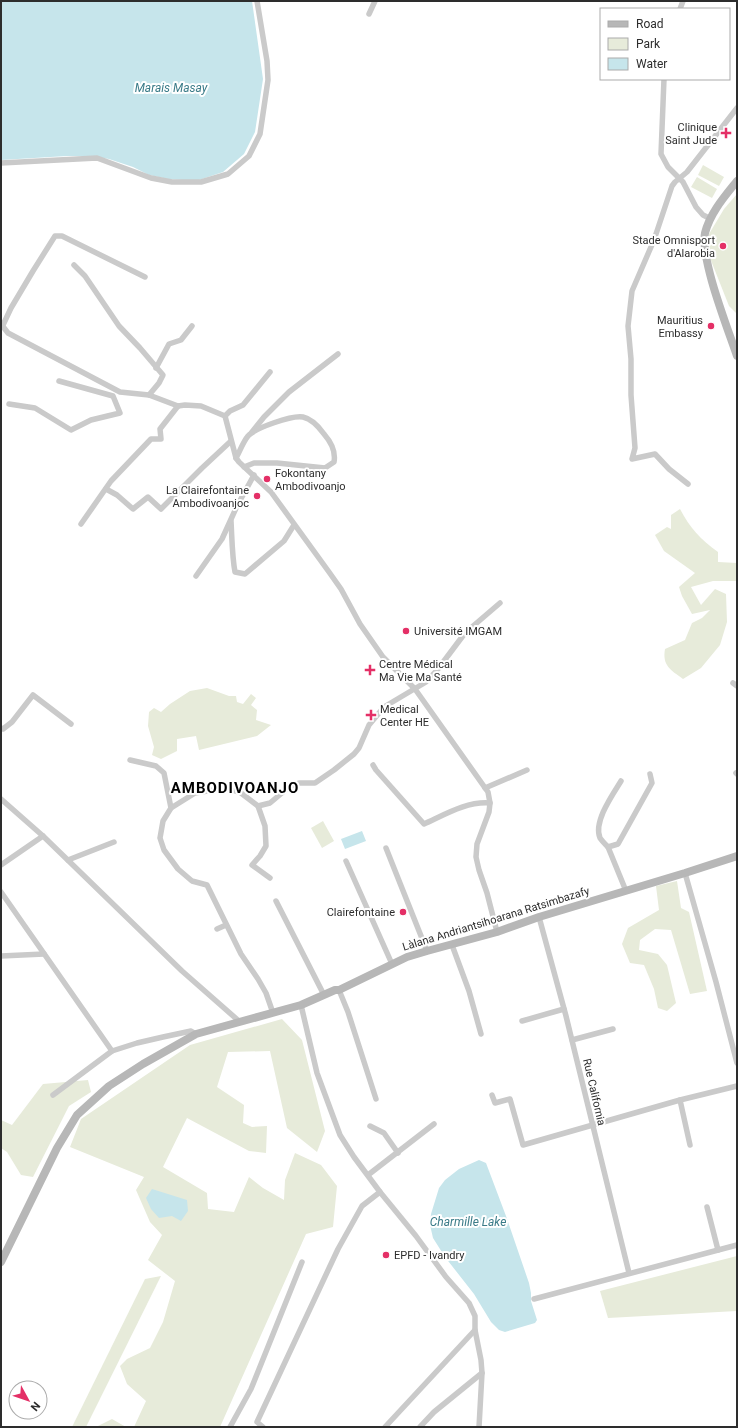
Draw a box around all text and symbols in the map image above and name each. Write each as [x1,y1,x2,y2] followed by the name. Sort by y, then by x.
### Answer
[600,8,730,80] legend
[636,17,664,31] text: Road
[636,37,661,51] text: Park
[636,57,667,71] text: Water
[135,81,208,95] water label: Marais Masay
[665,121,717,147] place label: Clinique Saint Jude
[720,127,732,139] marker: Clinique Saint Jude
[632,234,715,260] place label: Stade Omnisport d'Alarobia
[718,241,728,251] marker: Stade Omnisport d'Alarobia
[657,314,704,340] place label: Mauritius Embassy
[706,321,716,331] marker: Mauritius Embassy
[275,467,346,493] place label: Fokontany Ambodivoanjo
[262,474,272,484] marker: Fokontany Ambodivoanjo
[166,484,249,510] place label: La Clairefontaine Ambodivoanjoc
[252,491,262,501] marker: La Clairefontaine Ambodivoanjoc
[414,625,502,638] place label: Université IMGAM
[401,626,411,636] marker: Université IMGAM
[379,658,462,684] place label: Centre Médical Ma Vie Ma Santé
[364,664,376,676] marker: Centre Médical Ma Vie Ma Santé
[380,703,429,729] place label: Medical Center HE
[365,709,377,721] marker: Medical Center HE
[171,779,299,797] district label: AMBODIVOANJO
[401,884,592,954] street label: Làlana Andriantsihoarana Ratsimbazafy
[327,906,395,919] place label: Clairefontaine
[398,907,408,917] marker: Clairefontaine
[580,1057,608,1127] street label: Rue California
[430,1215,506,1229] water label: Charmille Lake
[394,1249,465,1262] place label: EPFD - Ivandry
[381,1250,391,1260] marker: EPFD - Ivandry
[8,1380,48,1420] north arrow
[28,1399,43,1413] text: N

